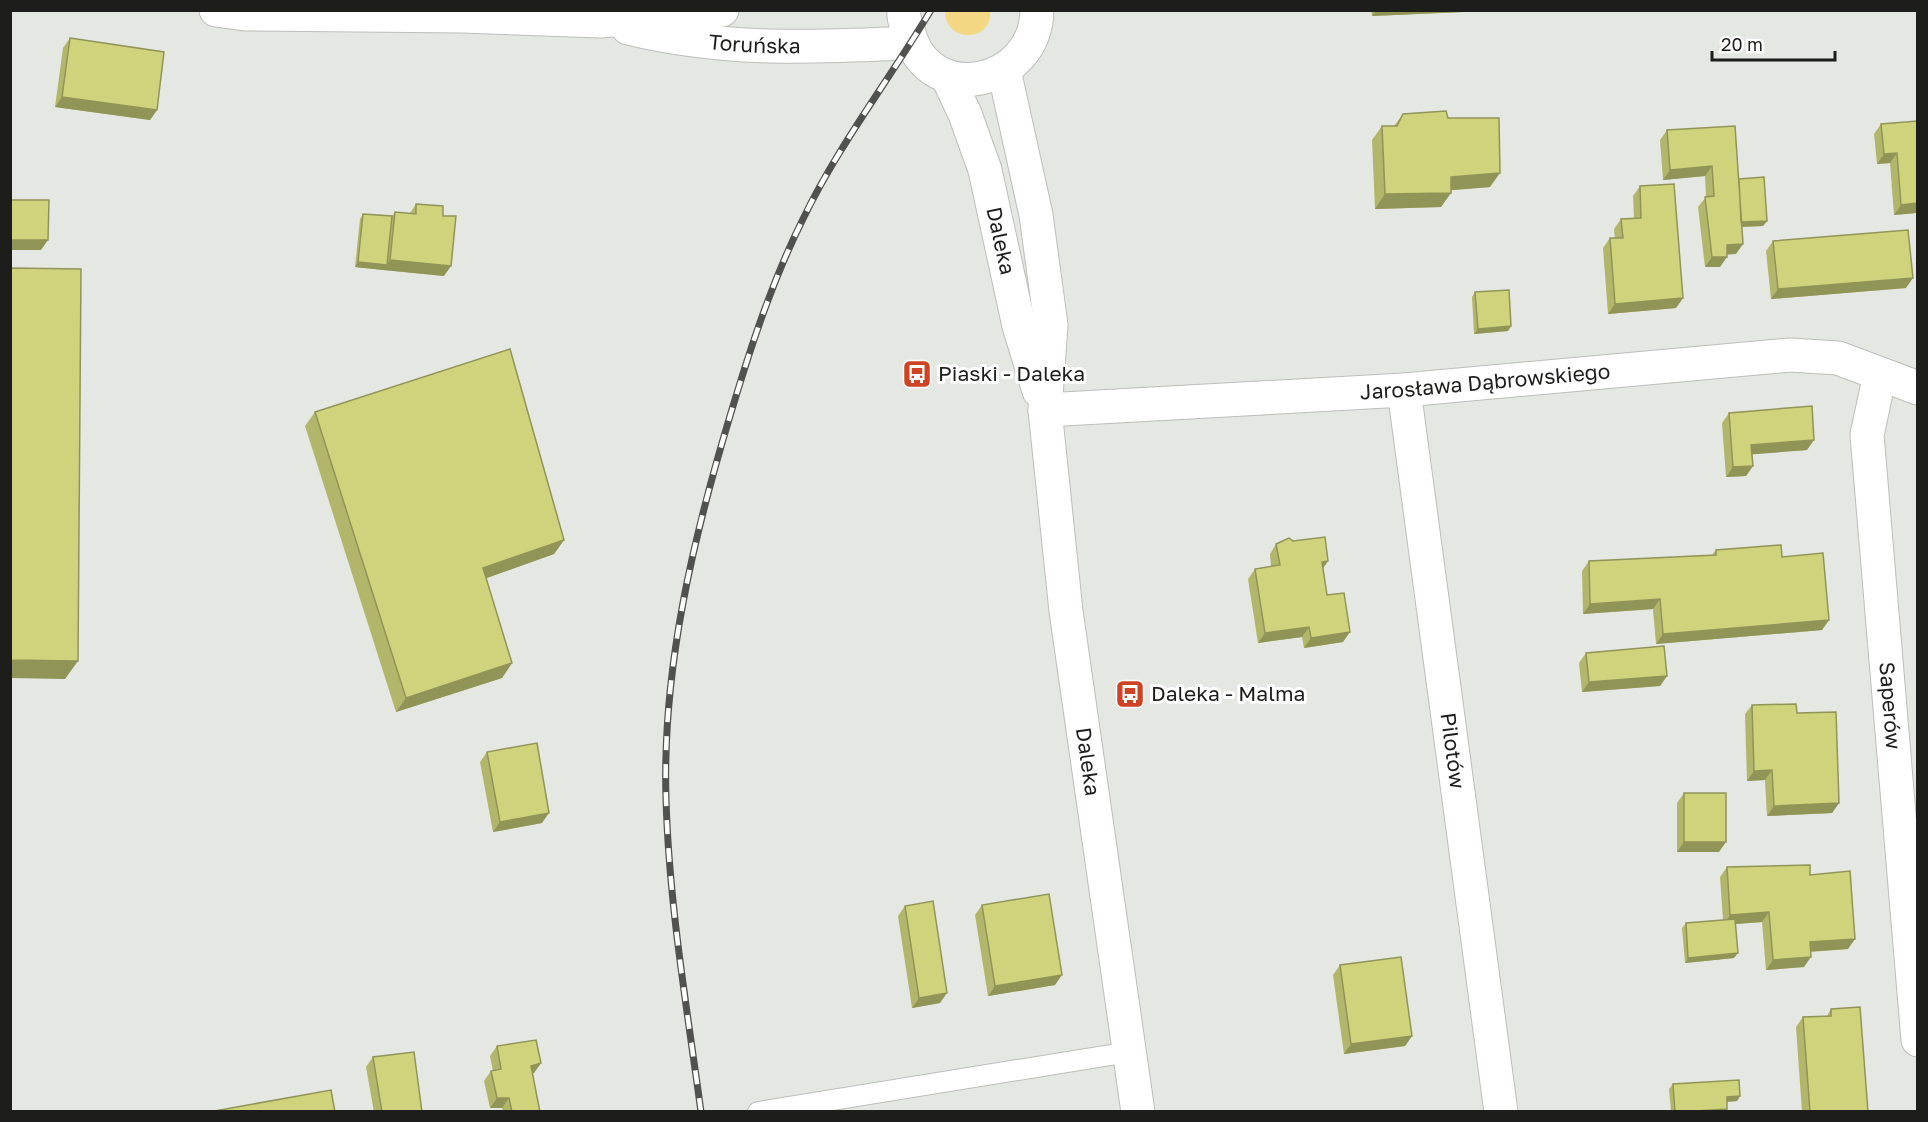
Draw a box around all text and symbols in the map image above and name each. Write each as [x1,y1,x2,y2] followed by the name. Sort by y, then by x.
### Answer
[1712,24,1835,62] scale bar
[708,28,801,58] street label: Toruńska
[1721,33,1763,55] text: 20 m
[981,204,1021,277] street label: Daleka
[1359,357,1611,404] street label: Jarosława Dąbrowskiego
[901,358,933,390] bus stop icon: Piaski - Daleka
[938,360,1085,386] place label: Piaski - Daleka
[1874,661,1907,750] street label: Saperów
[1114,678,1146,710] bus stop icon: Daleka - Malma
[1151,680,1305,706] place label: Daleka - Malma
[1435,711,1471,790] street label: Pilotów
[1071,726,1106,797] street label: Daleka

